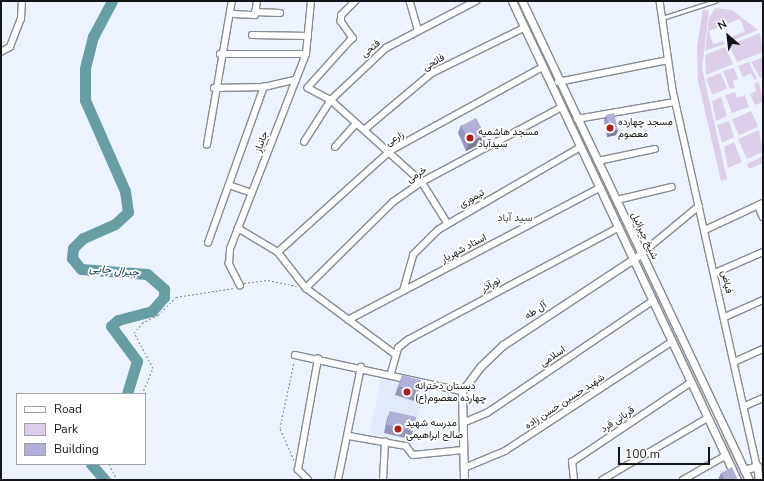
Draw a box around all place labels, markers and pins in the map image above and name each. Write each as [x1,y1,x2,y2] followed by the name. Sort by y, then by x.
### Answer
[618,116,673,140] place label: مسجد چهارده معصوم
[605,123,615,133] marker: مسجد چهارده معصوم
[478,126,538,150] place label: مسجد هاشمیه سیدآباد
[465,133,475,143] marker: مسجد هاشمیه سیدآباد
[415,380,487,404] place label: دبستان دخترانه چهارده معصوم(ع)
[402,387,412,397] marker: دبستان دخترانه چهارده معصوم(ع)
[406,417,463,440] place label: مدرسه شهید صالح ابراهیمی
[393,424,403,434] marker: مدرسه شهید صالح ابراهیمی

